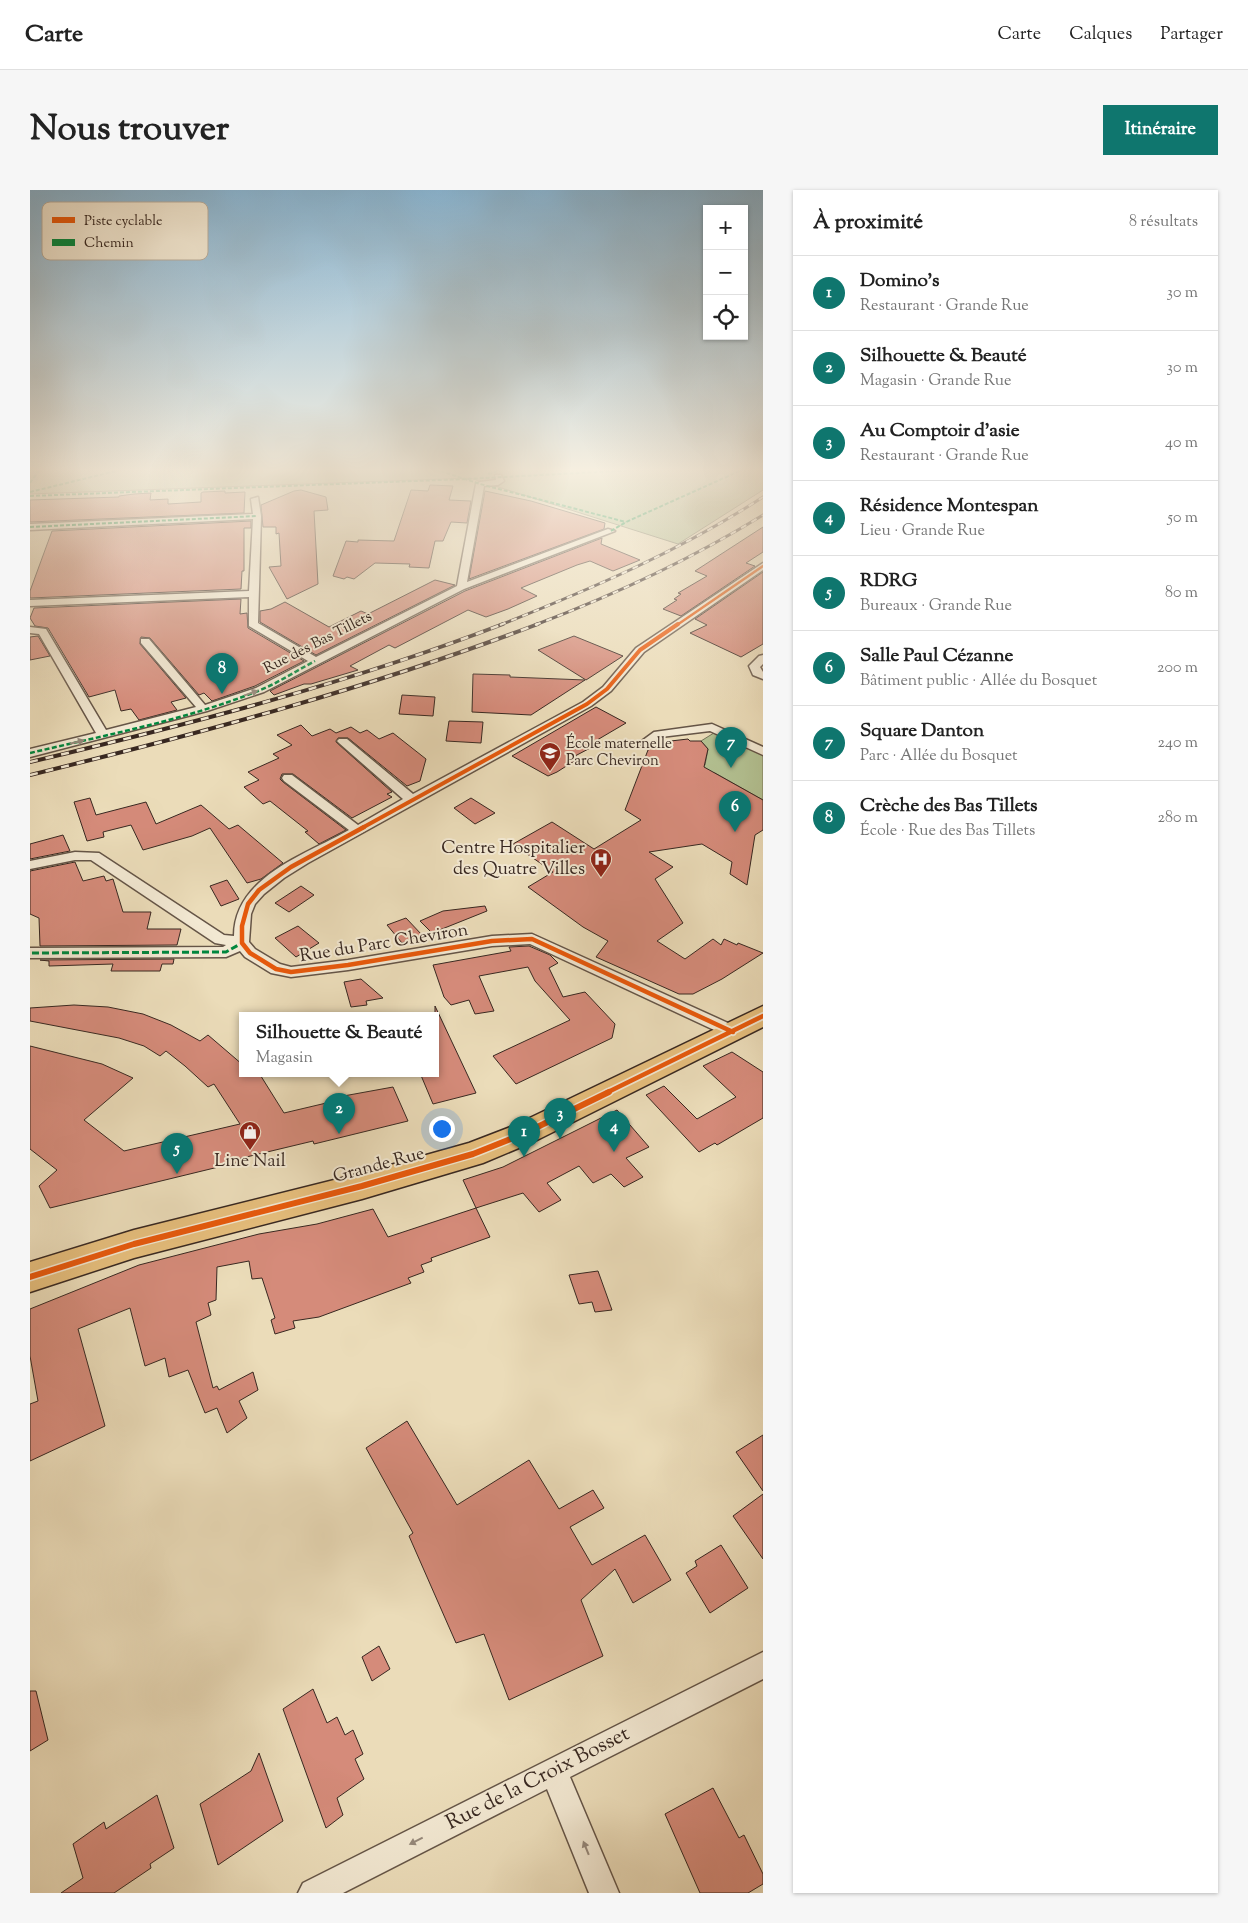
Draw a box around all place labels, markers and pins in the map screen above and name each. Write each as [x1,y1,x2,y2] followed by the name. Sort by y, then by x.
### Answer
[206,653,238,694] pin: 8
[715,727,747,768] pin: 7
[566,733,672,772] place label: École maternelle Parc Cheviron
[538,741,562,772] school or university icon: École maternelle Parc Cheviron
[719,791,751,832] pin: 6
[441,836,585,883] place label: Centre Hospitalier des Quatre Villes
[589,847,613,878] hospital icon: Centre Hospitalier des Quatre Villes
[323,1093,355,1134] pin: 2
[544,1098,576,1139] pin: 3
[598,1111,630,1152] pin: 4
[508,1116,540,1157] pin: 1
[238,1120,262,1151] shop icon: Line Nail
[161,1133,193,1174] pin: 5
[214,1149,286,1175] place label: Line Nail

